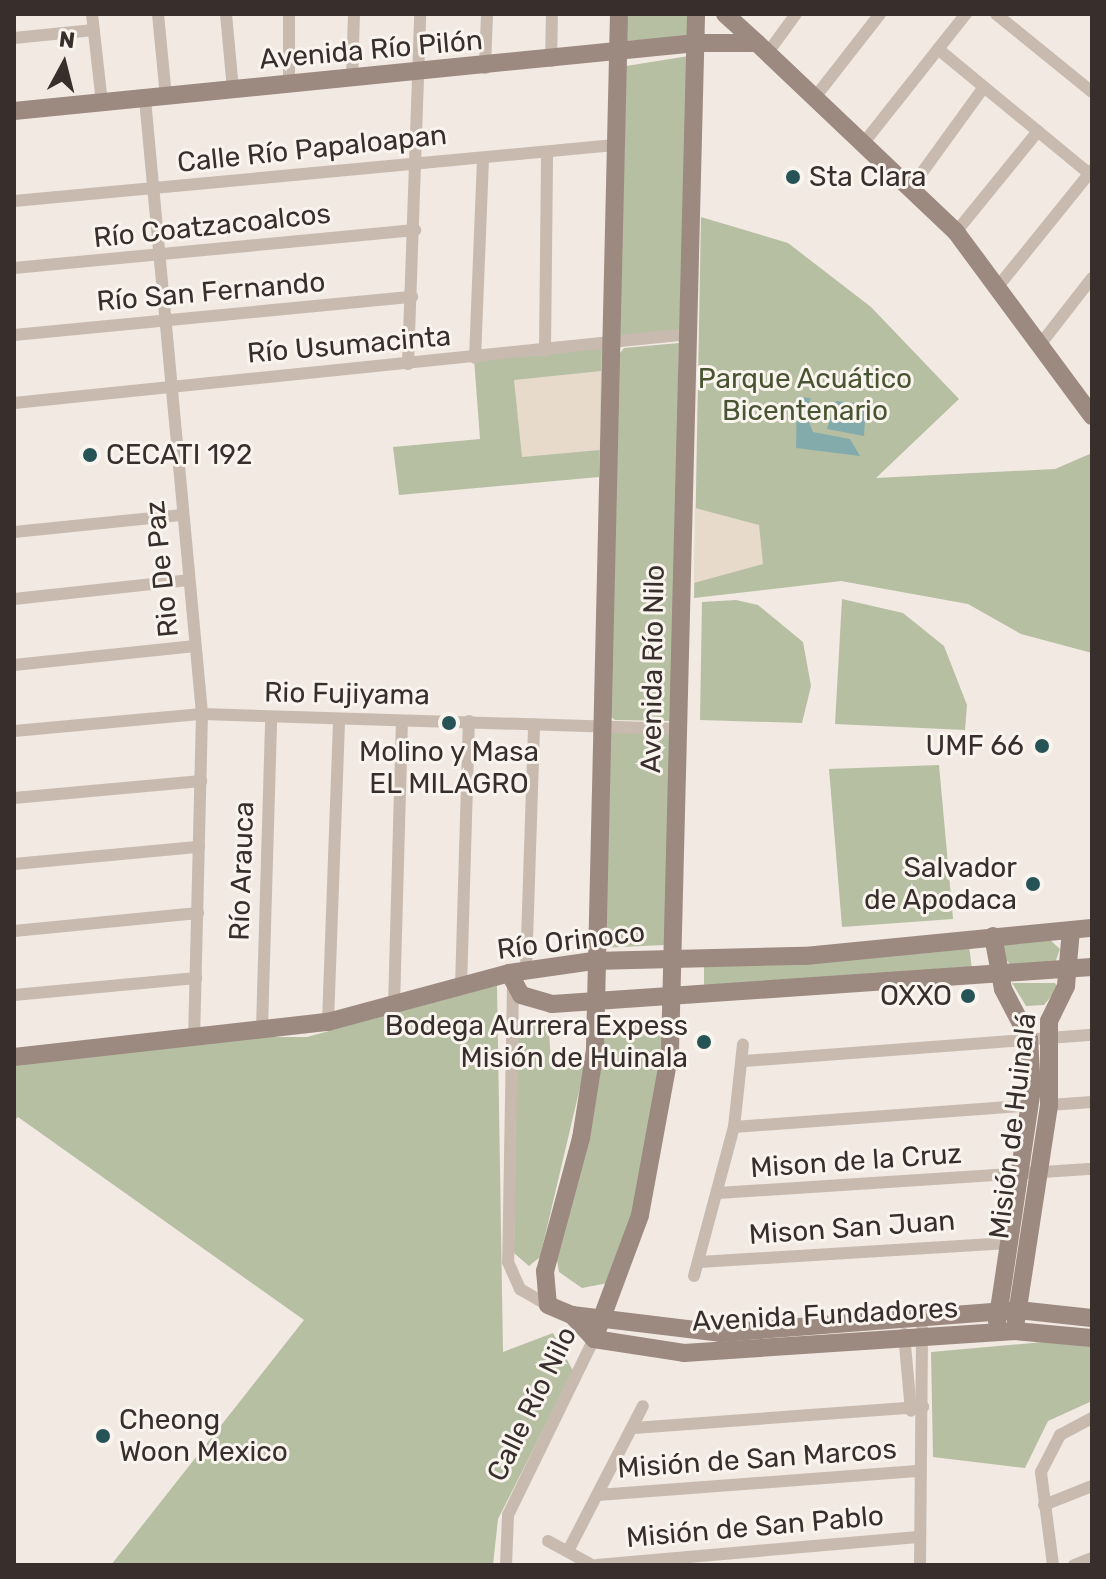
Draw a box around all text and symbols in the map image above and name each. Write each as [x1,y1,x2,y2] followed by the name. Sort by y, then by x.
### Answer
[24,24,104,104] north arrow
[258,24,484,76] street label: Avenida Río Pilón
[57,25,76,54] text: N
[175,118,449,180] street label: Calle Río Papaloapan
[809,160,926,194] place label: Sta Clara
[784,168,802,186] marker: Sta Clara
[92,197,332,255] street label: Río Coatzacoalcos
[95,265,327,319] street label: Río San Fernando
[246,319,452,371] street label: Río Usumacinta
[697,362,913,428] park label: Parque Acuático Bicentenario
[106,438,252,472] place label: CECATI 192
[81,446,99,464] marker: CECATI 192
[138,499,186,639] street label: Rio De Paz
[634,565,672,773] street label: Avenida Río Nilo
[264,676,430,712] street label: Rio Fujiyama
[440,714,458,732] marker: Molino y Masa EL MILAGRO
[925,729,1024,763] place label: UMF 66
[358,735,540,801] place label: Molino y Masa EL MILAGRO
[1031,735,1053,757] marker: UMF 66
[223,800,261,942] street label: Río Arauca
[863,851,1017,917] place label: Salvador de Apodaca
[1024,875,1042,893] marker: Salvador de Apodaca
[495,915,647,967] street label: Río Orinoco
[880,979,952,1013] place label: OXXO
[959,987,977,1005] marker: OXXO
[384,1009,688,1075] place label: Bodega Aurrera Expess Misión de Huinala
[982,1011,1044,1241] street label: Misión de Huinalá
[695,1033,713,1051] marker: Bodega Aurrera Expess Misión de Huinala
[749,1137,963,1185] street label: Mison de la Cruz
[748,1204,956,1252] street label: Mison San Juan
[691,1291,959,1339] street label: Avenida Fundadores
[480,1321,584,1487] street label: Calle Río Nilo
[119,1403,288,1469] place label: Cheong Woon Mexico
[94,1427,112,1445] marker: Cheong Woon Mexico
[616,1432,898,1486] street label: Misión de San Marcos
[625,1499,885,1555] street label: Misión de San Pablo

